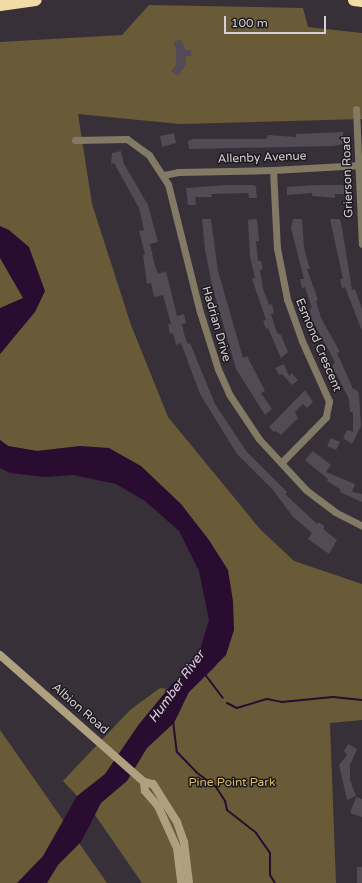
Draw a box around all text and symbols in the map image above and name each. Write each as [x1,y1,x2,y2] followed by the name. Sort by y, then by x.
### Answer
[226,8,328,34] scale bar
[231,16,268,30] text: 100 m
[339,136,357,218] street label: Grierson Road
[217,149,307,167] street label: Allenby Avenue
[198,285,234,363] street label: Hadrian Drive
[292,296,344,394] street label: Esmond Crescent
[146,648,208,726] water label: Humber River
[49,681,111,737] street label: Albion Road
[189,776,275,790] park label: Pine Point Park

